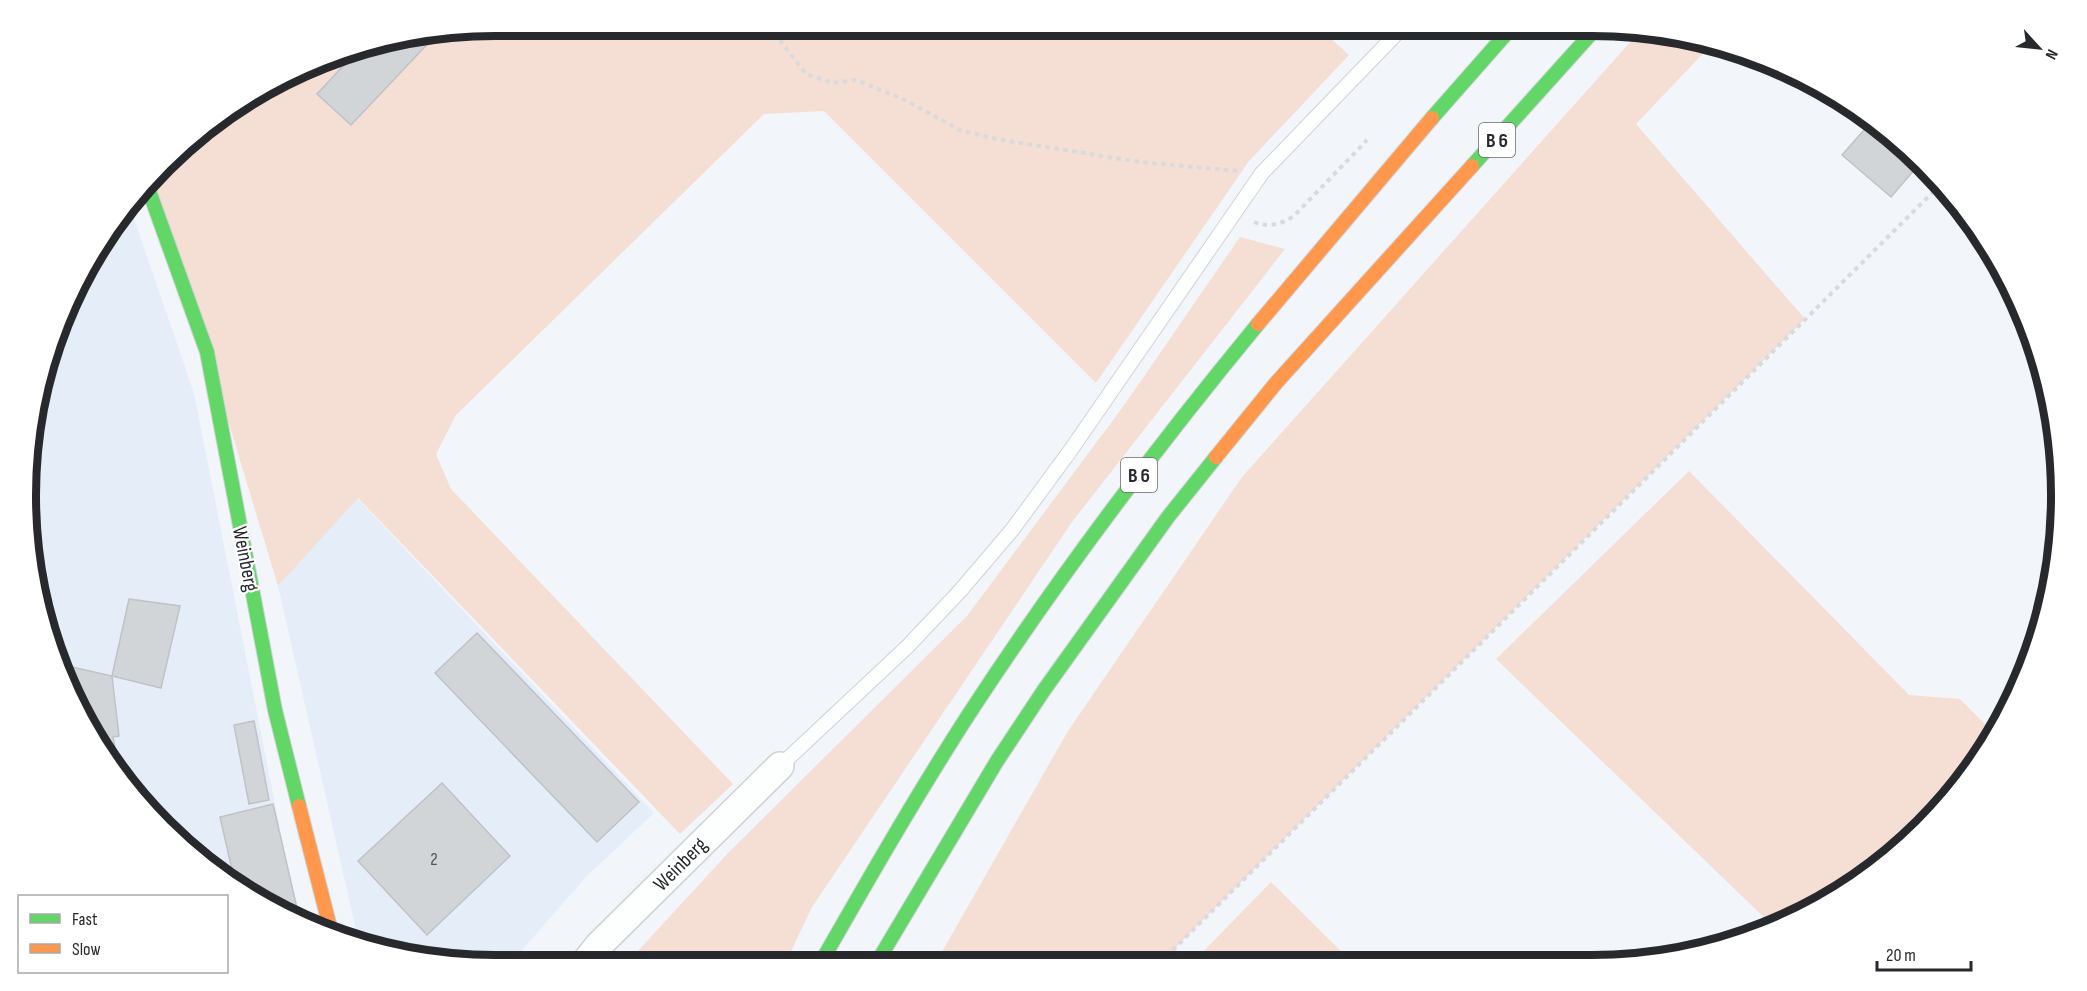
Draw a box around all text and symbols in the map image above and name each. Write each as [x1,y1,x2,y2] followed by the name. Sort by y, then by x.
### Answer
[2009,18,2069,78] north arrow
[2041,46,2061,62] text: N
[1479,123,1515,157] road number: B 6
[1121,458,1157,492] road number: B 6
[227,524,264,594] street label: Weinberg
[648,832,712,896] street label: Weinberg
[430,849,438,870] house number: 2
[18,895,228,973] legend
[72,909,98,930] text: Fast
[1877,934,1972,972] scale bar
[72,939,101,960] text: Slow
[1886,945,1916,966] text: 20 m

